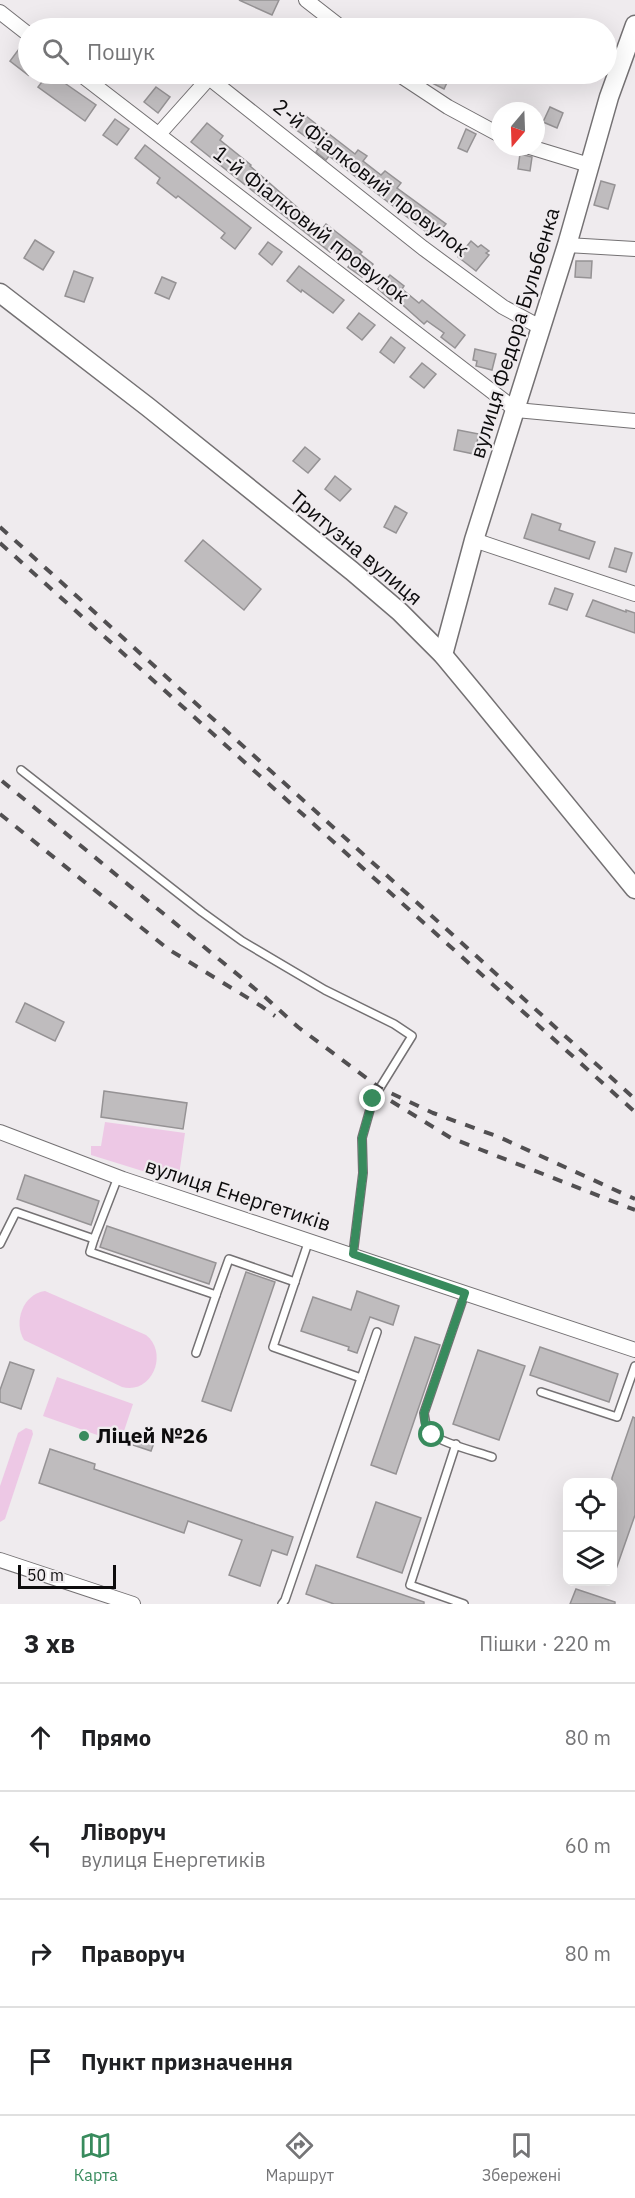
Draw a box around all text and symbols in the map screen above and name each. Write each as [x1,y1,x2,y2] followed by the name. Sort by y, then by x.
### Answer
[18,18,617,84] search box
[39,35,72,68] icon: search
[87,37,155,66] text: Пошук
[268,92,475,263] street label: 2-й Фіалковий провулок
[491,102,545,156] north arrow
[208,139,415,310] street label: 1-й Фіалковий провулок
[463,204,566,462] street label: вулиця Федора Бульбенка
[284,483,429,611] street label: Тритузна вулиця
[359,1085,385,1111] route end
[142,1151,335,1237] street label: вулиця Енергетиків
[96,1421,208,1449] place label: Ліцей №26
[418,1421,444,1447] route start
[77,1429,91,1443] marker: Ліцей №26
[563,1478,617,1586] map controls
[563,1478,617,1532] button: locate
[563,1532,617,1586] button: layers
[18,1562,116,1590] scale bar
[27,1565,64,1585] text: 50 m
[24,1626,75,1660] text: 3 хв
[479,1630,611,1657] text: Пішки · 220 m
[24,1721,57,1754] icon: ahead
[81,1723,151,1752] text: Прямо
[565,1724,611,1751] text: 80 m
[81,1817,166,1846] text: Ліворуч
[24,1829,57,1862] icon: left
[565,1832,611,1859] text: 60 m
[81,1846,266,1873] text: вулиця Енергетиків
[24,1937,57,1970] icon: right
[81,1939,185,1968] text: Праворуч
[565,1940,611,1967] text: 80 m
[24,2045,57,2078] icon: arrive
[81,2047,293,2076] text: Пункт призначення
[74,2129,118,2185] tab: Карта
[266,2129,334,2185] tab: Маршрут
[482,2129,561,2185] tab: Збережені

